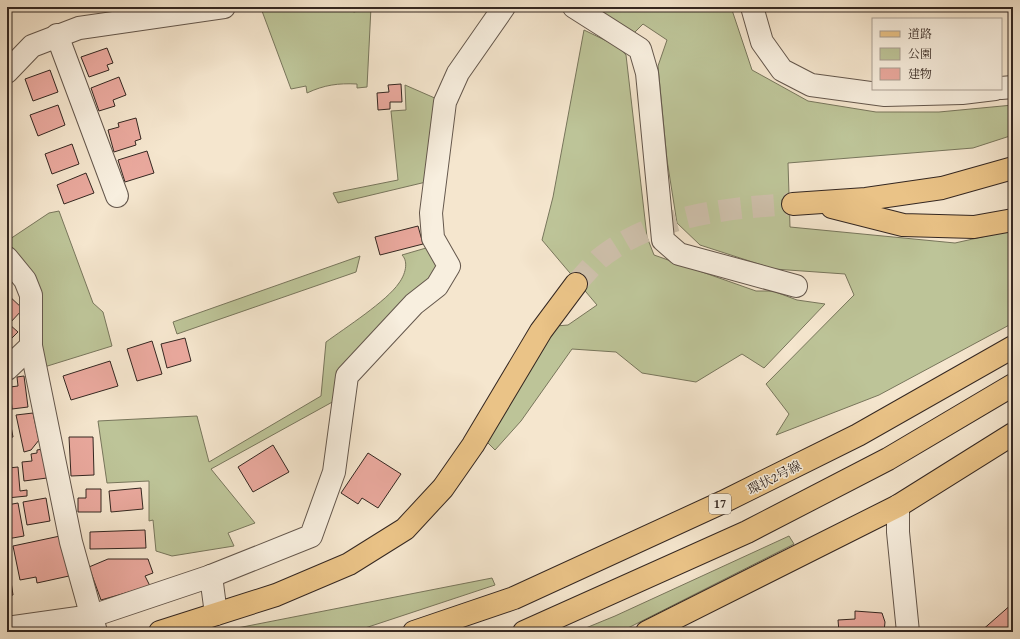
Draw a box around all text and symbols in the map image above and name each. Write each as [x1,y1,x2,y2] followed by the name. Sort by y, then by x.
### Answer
[872,18,1002,90] legend
[908,25,932,42] text: 道路
[908,45,932,62] text: 公園
[908,65,932,82] text: 建物
[744,456,804,499] street label: 環状2号線
[709,494,731,514] road number: 17

